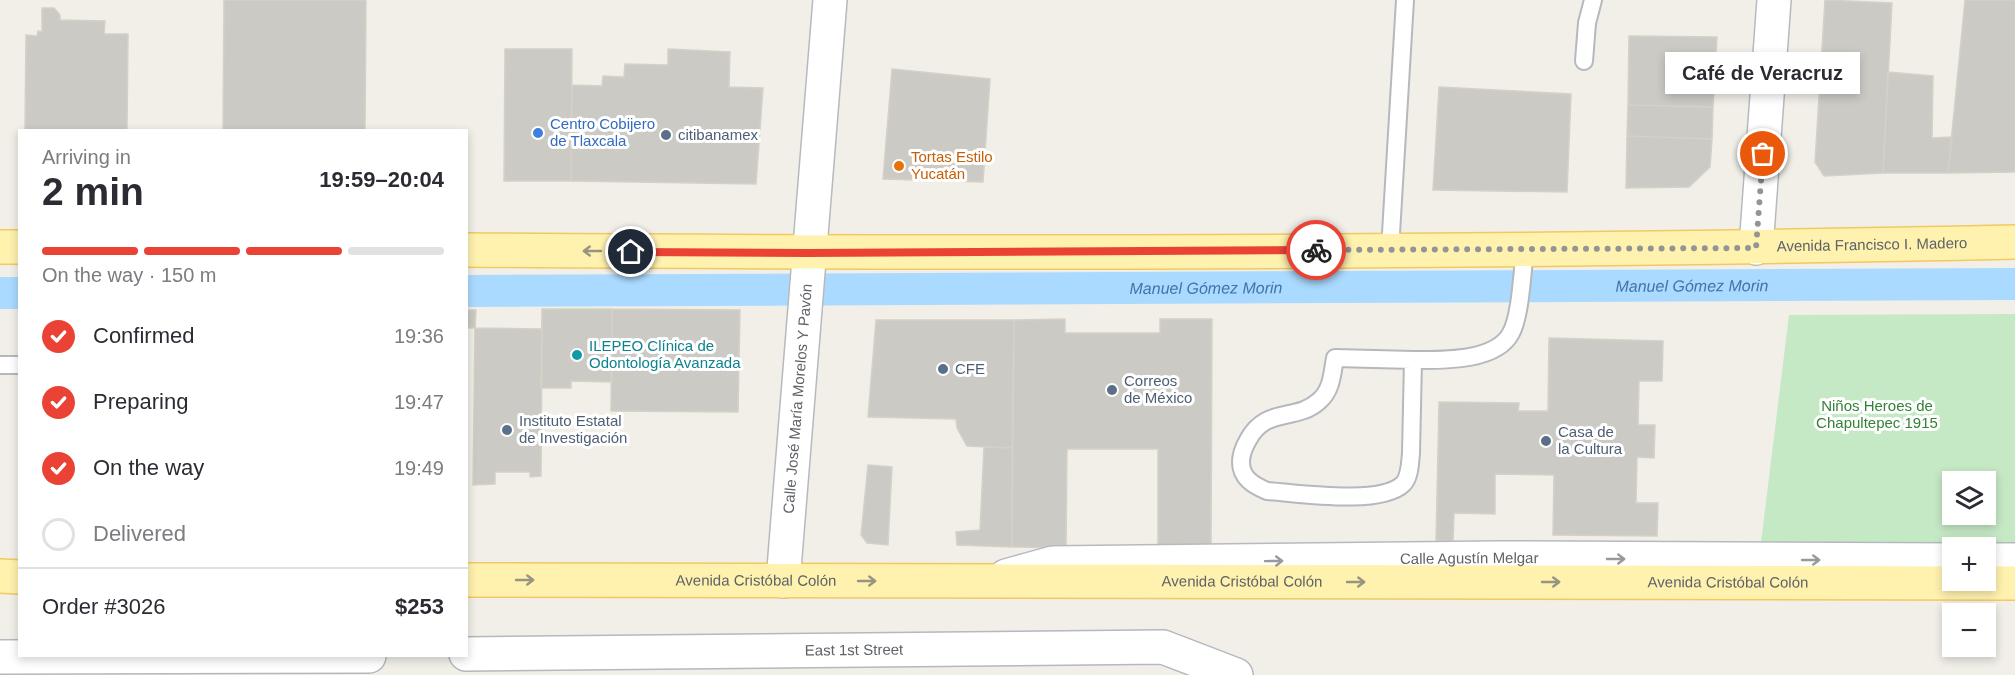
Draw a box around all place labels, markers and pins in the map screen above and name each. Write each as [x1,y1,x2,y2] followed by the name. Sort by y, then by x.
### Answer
[1666,52,1860,94] callout: Café de Veracruz
[550,115,655,149] place label: Centro Cobijero de Tlaxcala
[531,126,545,140] marker: Centro Cobijero de Tlaxcala
[678,126,759,143] place label: citibanamex
[659,128,673,142] marker: citibanamex
[1737,128,1788,179] pin
[911,148,993,182] place label: Tortas Estilo Yucatán
[892,159,906,173] marker: Tortas Estilo Yucatán
[605,226,656,277] pin
[589,337,741,371] place label: ILEPEO Clínica de Odontología Avanzada
[570,348,584,362] marker: ILEPEO Clínica de Odontología Avanzada
[955,360,985,377] place label: CFE
[936,362,950,376] marker: CFE
[1124,372,1192,406] place label: Correos de México
[1105,383,1119,397] marker: Correos de México
[519,412,627,446] place label: Instituto Estatal de Investigación
[500,423,514,437] marker: Instituto Estatal de Investigación
[1558,423,1623,457] place label: Casa de la Cultura
[1539,434,1553,448] marker: Casa de la Cultura

